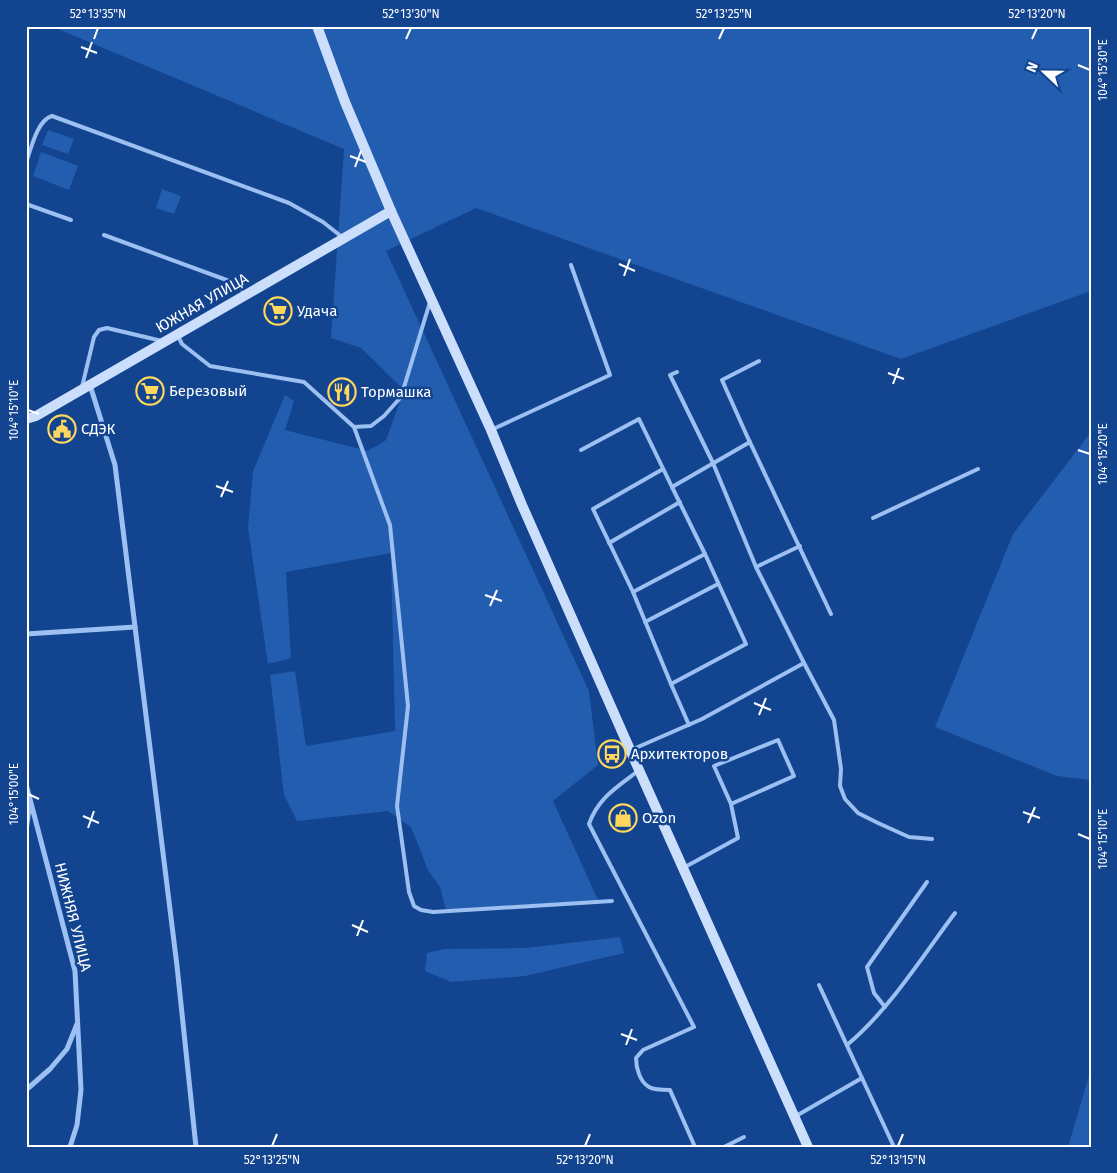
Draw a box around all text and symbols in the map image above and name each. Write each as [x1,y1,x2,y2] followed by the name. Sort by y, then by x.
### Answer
[70,7,126,21] text: 52°13'35"N
[382,7,440,21] text: 52°13'30"N
[696,7,752,21] text: 52°13'25"N
[1008,7,1066,21] text: 52°13'20"N
[1096,39,1110,101] text: 104°15'30"E
[1020,48,1070,98] north arrow
[1023,60,1042,75] text: N
[153,269,252,337] street label: ЮЖНАЯ УЛИЦА
[263,296,293,326] supermarket icon: Удача
[297,302,337,320] place label: Удача
[135,376,165,406] supermarket icon: Березовый
[327,377,357,407] restaurant icon: Тормашка
[7,379,21,441] text: 104°15'10"E
[169,382,247,400] place label: Березовый
[361,383,432,401] place label: Тормашка
[47,414,77,444] public building icon: СДЭК
[81,420,116,438] place label: СДЭК
[1096,423,1110,485] text: 104°15'20"E
[597,739,627,769] bus stop icon: Архитекторов
[631,745,728,763] place label: Архитекторов
[7,763,21,825] text: 104°15'00"E
[608,803,638,833] shop icon: Ozon
[1096,808,1110,870] text: 104°15'10"E
[642,809,676,827] place label: Ozon
[51,861,95,974] street label: НИЖНЯЯ УЛИЦА
[244,1153,300,1167] text: 52°13'25"N
[556,1153,614,1167] text: 52°13'20"N
[870,1153,926,1167] text: 52°13'15"N

